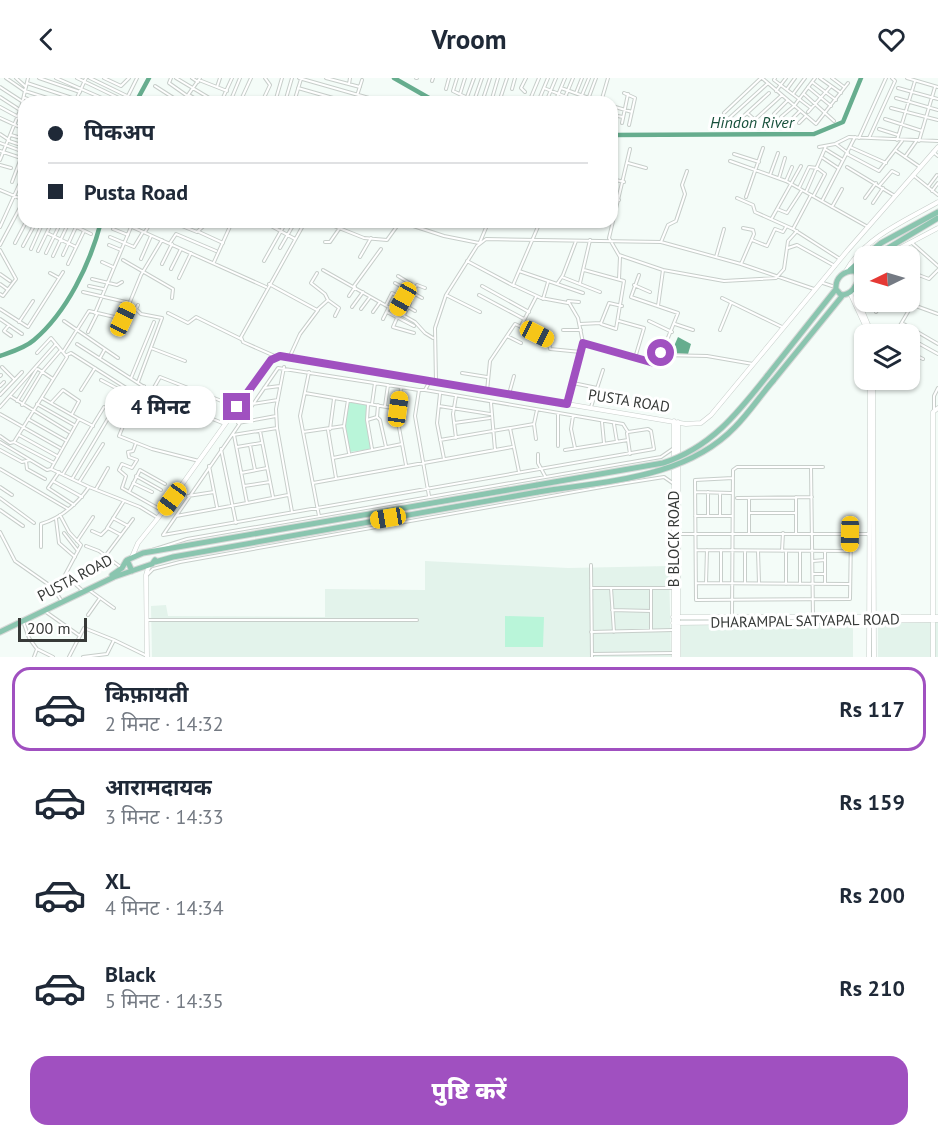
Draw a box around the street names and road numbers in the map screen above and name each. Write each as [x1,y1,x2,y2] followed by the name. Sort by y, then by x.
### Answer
[587,385,671,416] street label: PUSTA ROAD
[664,491,683,587] street label: B BLOCK ROAD
[34,550,116,605] street label: PUSTA ROAD
[710,609,900,632] street label: DHARAMPAL SATYAPAL ROAD

